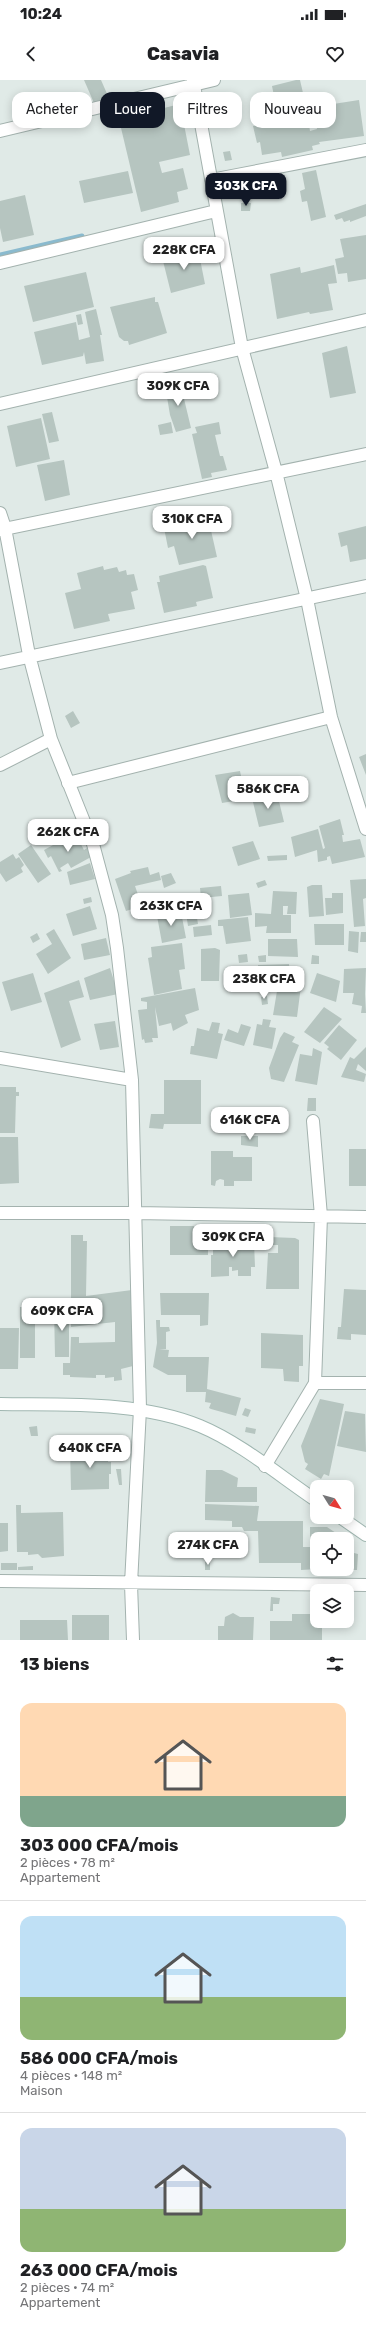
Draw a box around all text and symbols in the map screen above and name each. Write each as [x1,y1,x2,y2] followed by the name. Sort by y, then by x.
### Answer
[20,5,62,23] text: 10:24
[20,43,42,65] icon: back
[147,43,219,65] text: Casavia
[324,43,346,65] icon: heart
[12,92,92,128] chip: Acheter
[100,92,165,128] chip: Louer
[173,92,242,128] chip: Filtres
[250,92,336,128] chip: Nouveau
[205,173,287,207] pin: 303K CFA
[214,178,278,193] text: 303K CFA
[143,237,225,271] pin: 228K CFA
[153,242,216,257] text: 228K CFA
[137,373,219,407] pin: 309K CFA
[146,378,210,393] text: 309K CFA
[151,506,233,540] pin: 310K CFA
[162,511,222,526] text: 310K CFA
[227,776,309,810] pin: 586K CFA
[237,781,299,796] text: 586K CFA
[27,819,109,853] pin: 262K CFA
[37,824,99,839] text: 262K CFA
[130,893,212,927] pin: 263K CFA
[140,898,202,913] text: 263K CFA
[223,966,305,1000] pin: 238K CFA
[232,971,296,986] text: 238K CFA
[209,1107,291,1141] pin: 616K CFA
[220,1112,280,1127] text: 616K CFA
[192,1224,274,1258] pin: 309K CFA
[201,1229,265,1244] text: 309K CFA
[21,1298,103,1332] pin: 609K CFA
[31,1303,93,1318] text: 609K CFA
[49,1435,131,1469] pin: 640K CFA
[58,1440,122,1455] text: 640K CFA
[310,1480,354,1524] north arrow
[310,1480,354,1628] map controls
[167,1532,249,1566] pin: 274K CFA
[310,1532,354,1576] button: locate
[177,1537,239,1552] text: 274K CFA
[310,1584,354,1628] button: layers
[324,1653,346,1675] icon: filters
[20,1654,89,1674] text: 13 biens
[147,1729,219,1801] icon: home
[20,1835,178,1855] text: 303 000 CFA/mois
[20,1855,115,1870] text: 2 pièces · 78 m²
[20,1870,100,1885] text: Appartement
[147,1942,219,2014] icon: home
[20,2048,178,2068] text: 586 000 CFA/mois
[20,2068,122,2083] text: 4 pièces · 148 m²
[20,2083,63,2098] text: Maison
[147,2154,219,2226] icon: home
[20,2260,178,2280] text: 263 000 CFA/mois
[20,2280,114,2295] text: 2 pièces · 74 m²
[20,2295,100,2310] text: Appartement

